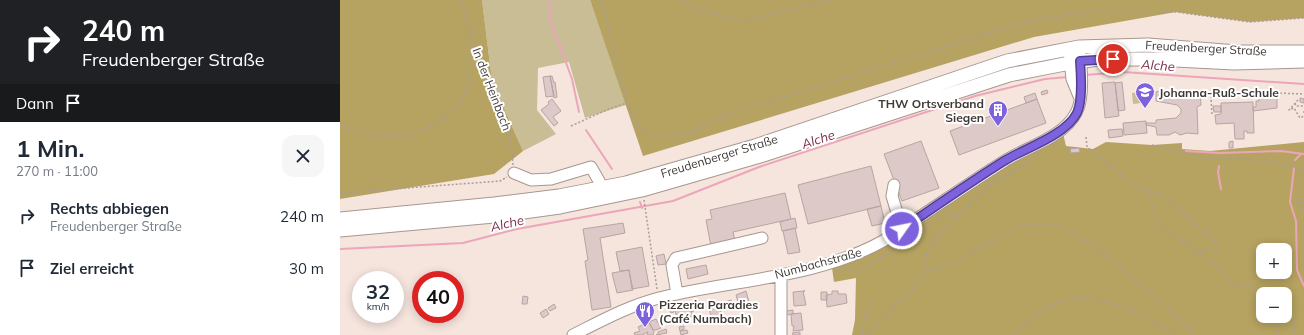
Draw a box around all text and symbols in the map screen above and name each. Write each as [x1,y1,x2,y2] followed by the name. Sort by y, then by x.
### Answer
[82,13,165,48] text: 240 m
[16,16,68,68] icon: right
[1145,37,1267,59] street label: Freudenberger Straße
[1096,42,1130,76] pin
[469,45,515,133] street label: In der Heinbach
[82,48,265,71] text: Freudenberger Straße
[1102,48,1124,70] icon: arrive
[1140,56,1175,74] water label: Alche
[1134,81,1156,109] school or university icon: Johanna-Ruß-Schule
[1159,85,1279,100] place label: Johanna-Ruß-Schule
[62,92,84,114] icon: arrive
[16,94,54,113] text: Dann
[878,96,984,125] place label: THW Ortsverband Siegen
[987,99,1009,127] building icon: THW Ortsverband Siegen
[799,126,837,152] water label: Alche
[659,131,779,181] street label: Freudenberger Straße
[16,133,85,163] text: 1 Min.
[282,135,324,177] button: close
[16,163,98,179] text: 270 m · 11:00
[50,199,169,218] text: Rechts abbiegen
[16,205,38,227] icon: right
[280,207,324,226] text: 240 m
[881,208,923,250] position arrow
[488,211,525,235] water label: Alche
[50,218,182,234] text: Freudenberger Straße
[1256,243,1292,323] map controls
[1256,243,1292,279] button: +
[773,244,863,282] street label: Numbachstraße
[16,257,38,279] icon: arrive
[50,259,134,278] text: Ziel erreicht
[289,259,324,278] text: 30 m
[412,271,464,323] speed limit sign: 40
[366,279,390,304] text: 32
[1256,287,1292,323] button: −
[659,297,758,326] place label: Pizzeria Paradies (Café Numbach)
[367,300,389,313] text: km/h
[634,300,656,328] restaurant icon: Pizzeria Paradies (Café Numbach)

